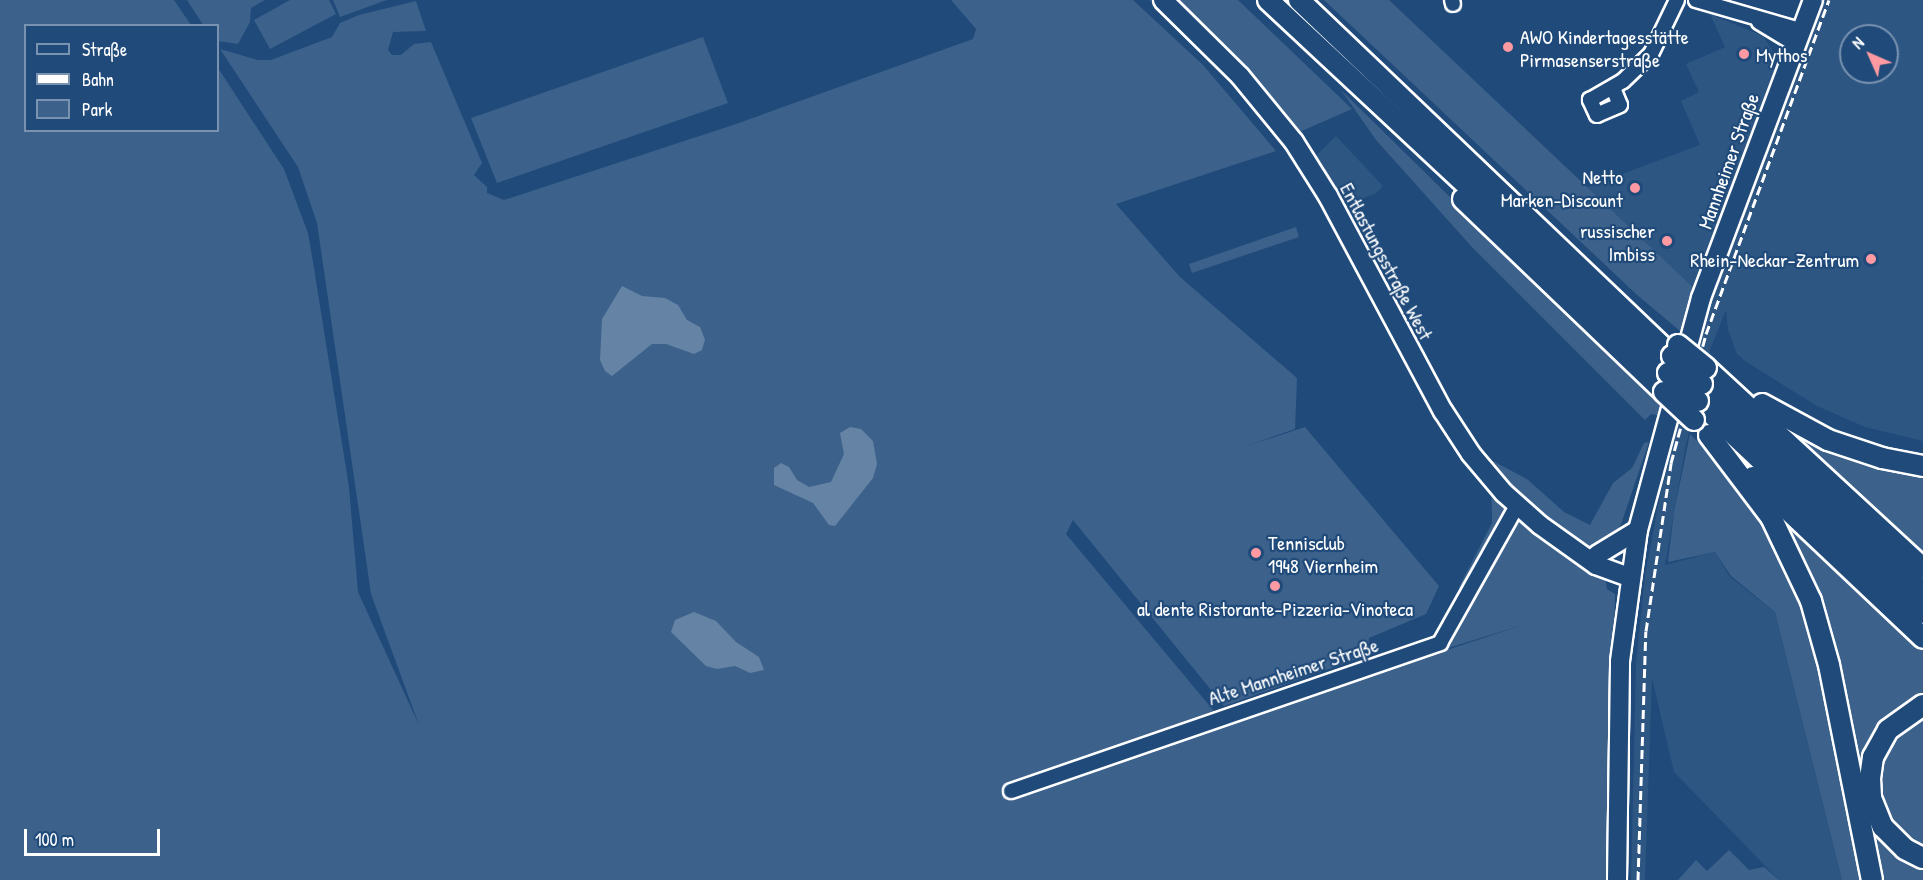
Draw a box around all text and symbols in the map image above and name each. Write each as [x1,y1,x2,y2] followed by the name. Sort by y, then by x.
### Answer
[24,24,219,132] legend
[1520,24,1689,71] place label: AWO Kindertagesstätte Pirmasenserstraße
[1839,24,1899,84] north arrow
[1847,32,1868,53] text: N
[82,37,127,62] text: Straße
[1501,40,1515,54] marker: AWO Kindertagesstätte Pirmasenserstraße
[1756,42,1807,66] place label: Mythos
[1737,47,1751,61] marker: Mythos
[82,67,114,92] text: Bahn
[1692,90,1764,232] street label: Mannheimer Straße
[82,97,112,122] text: Park
[1501,164,1623,211] place label: Netto Marken-Discount
[1335,178,1439,344] street label: Entlastungsstraße West
[1628,181,1642,195] marker: Netto Marken-Discount
[1580,218,1655,265] place label: russischer Imbiss
[1660,234,1674,248] marker: russischer Imbiss
[1690,247,1859,271] place label: Rhein-Neckar-Zentrum
[1864,252,1878,266] marker: Rhein-Neckar-Zentrum
[1268,530,1378,577] place label: Tennisclub 1948 Viernheim
[1249,546,1263,560] marker: Tennisclub 1948 Viernheim
[1268,579,1282,593] marker: al dente Ristorante-Pizzeria-Vinoteca
[1137,596,1413,620] place label: al dente Ristorante-Pizzeria-Vinoteca
[1205,632,1381,710] street label: Alte Mannheimer Straße
[27,817,164,855] scale bar
[35,827,74,852] text: 100 m

